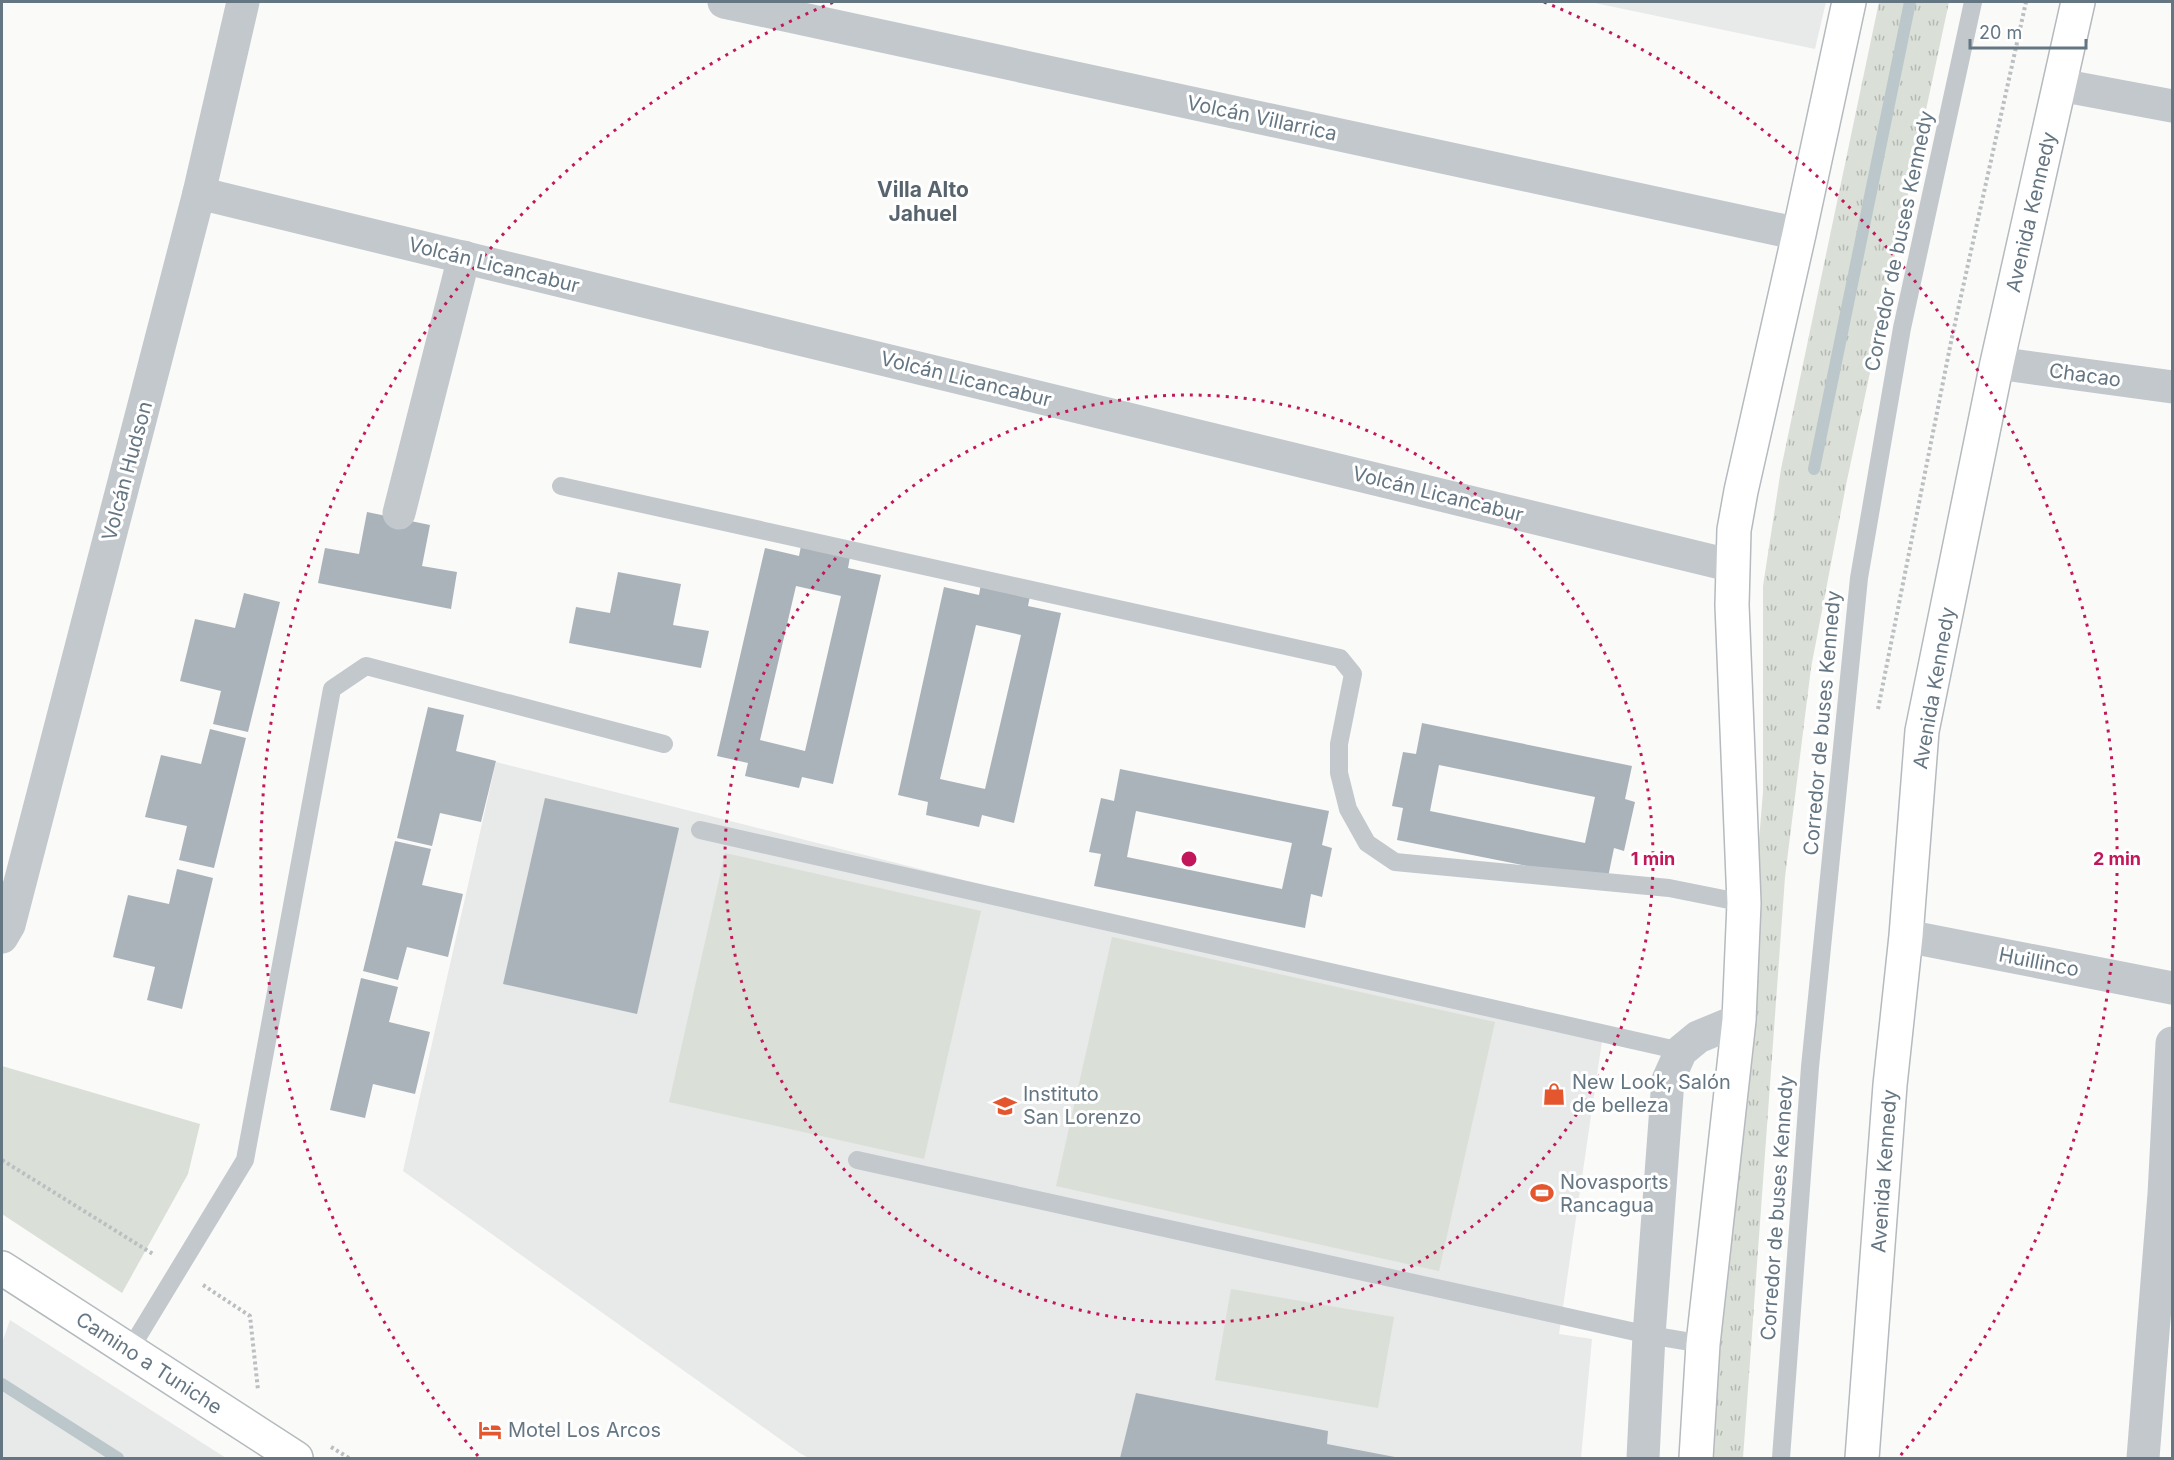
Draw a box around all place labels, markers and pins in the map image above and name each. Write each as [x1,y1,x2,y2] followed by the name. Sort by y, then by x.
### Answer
[1179,849,1199,869] centre of rings
[1572,1070,1731,1117] place label: New Look, Salón de belleza
[1541,1081,1567,1107] shop icon: New Look, Salón de belleza
[1023,1082,1141,1129] place label: Instituto San Lorenzo
[992,1093,1018,1119] school or university icon: Instituto San Lorenzo
[1560,1170,1669,1217] place label: Novasports Rancagua
[1529,1180,1555,1206] sports icon: Novasports Rancagua
[477,1417,503,1443] hotel icon: Motel Los Arcos
[508,1418,661,1442] place label: Motel Los Arcos

